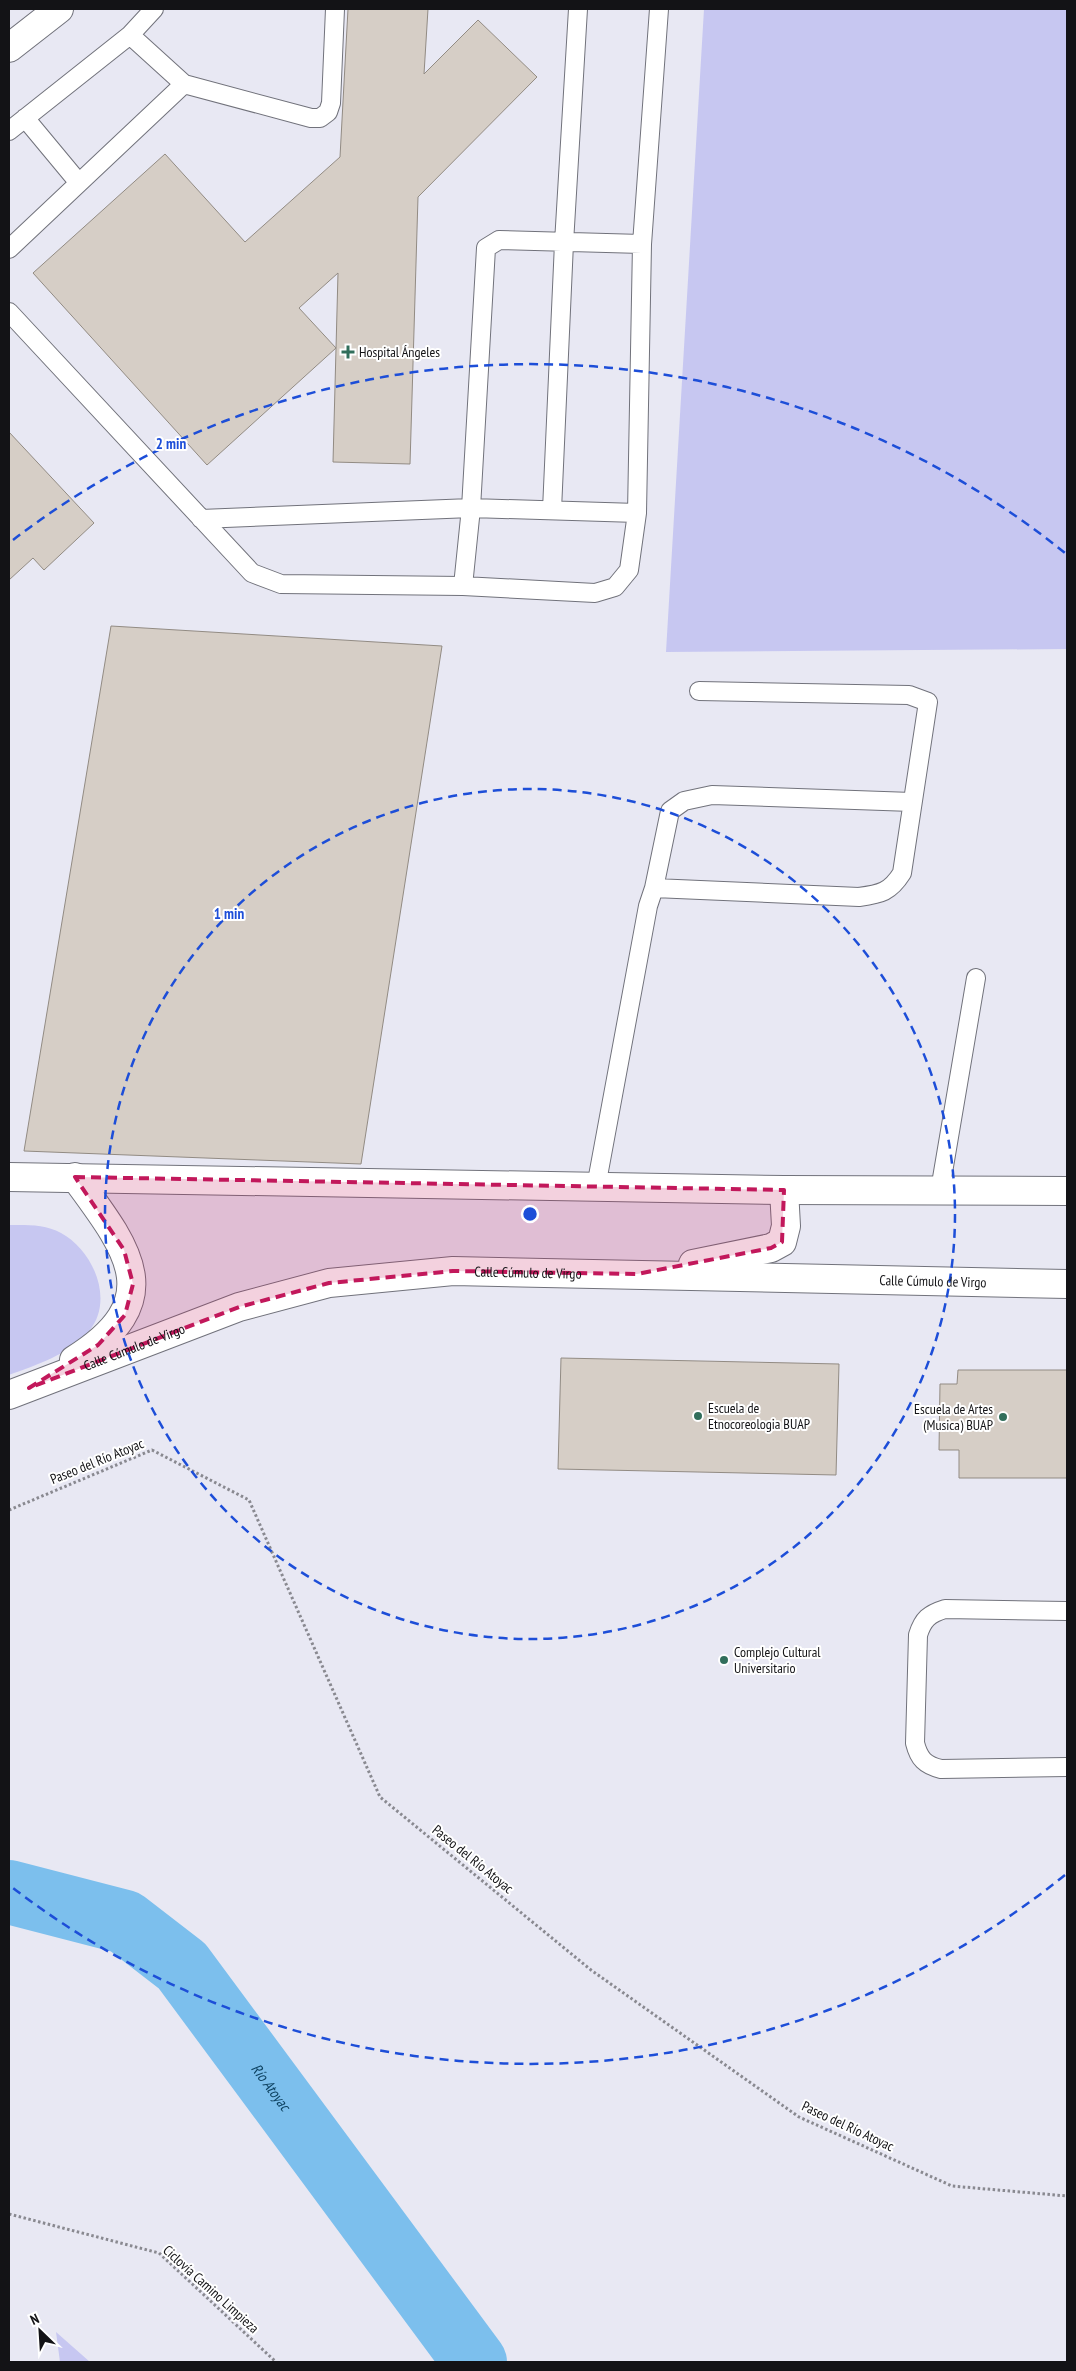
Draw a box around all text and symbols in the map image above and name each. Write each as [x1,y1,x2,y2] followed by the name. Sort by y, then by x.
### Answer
[359,343,440,361] place label: Hospital Ángeles
[341,345,355,359] marker: Hospital Ángeles
[156,434,186,453] text: 2 min
[214,904,244,923] text: 1 min
[521,1205,539,1223] centre of rings
[474,1262,582,1283] street label: Calle Cúmulo de Virgo
[879,1271,987,1291] street label: Calle Cúmulo de Virgo
[81,1320,187,1375] street label: Calle Cúmulo de Virgo
[708,1399,810,1433] place label: Escuela de Etnocoreologia BUAP
[914,1400,993,1434] place label: Escuela de Artes (Musica) BUAP
[692,1410,704,1422] marker: Escuela de Etnocoreologia BUAP
[997,1411,1009,1423] marker: Escuela de Artes (Musica) BUAP
[48,1434,146,1488] street label: Paseo del Río Atoyac
[734,1643,821,1677] place label: Complejo Cultural Universitario
[718,1654,730,1666] marker: Complejo Cultural Universitario
[429,1821,517,1897] street label: Paseo del Río Atoyac
[248,2059,296,2115] water label: Río Atoyac
[799,2097,897,2155] street label: Paseo del Río Atoyac
[159,2241,263,2337] street label: Ciclovía Camino Limpieza
[15,2306,65,2356] north arrow
[27,2309,42,2329] text: N

